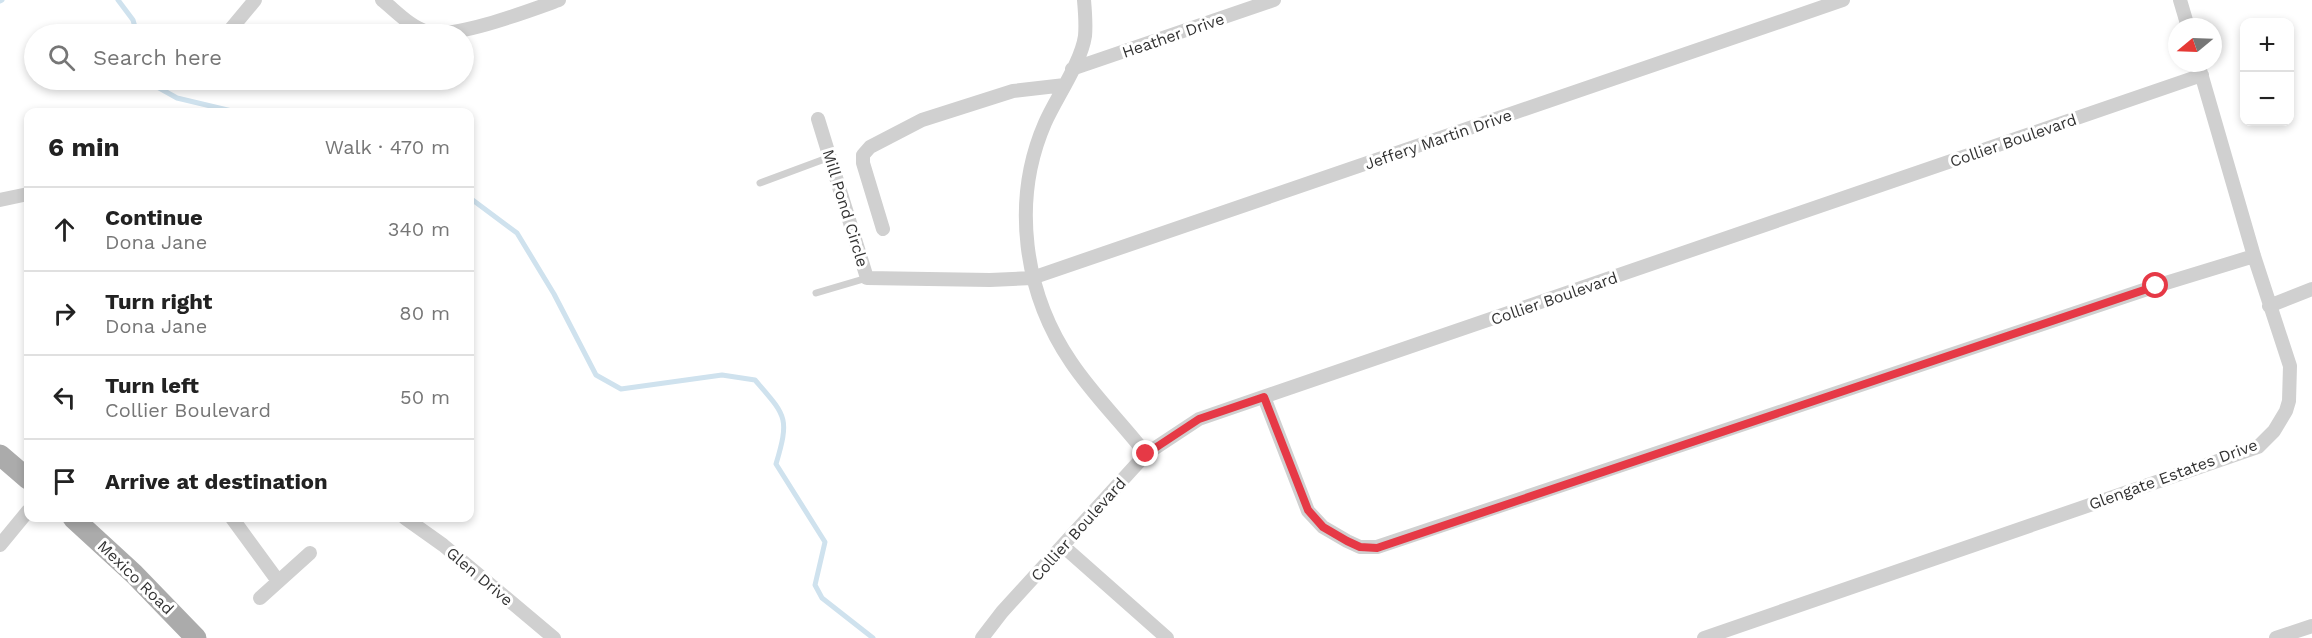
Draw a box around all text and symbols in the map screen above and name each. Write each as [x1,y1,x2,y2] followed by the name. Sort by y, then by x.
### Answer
[1120,9,1227,62] street label: Heather Drive
[2168,18,2222,72] north arrow
[2240,18,2294,126] map controls
[2240,18,2294,72] button: +
[24,24,474,90] search box
[45,41,78,74] icon: search
[93,45,222,70] text: Search here
[2240,72,2294,126] button: −
[1362,105,1514,174] street label: Jeffery Martin Drive
[1947,110,2079,171] street label: Collier Boulevard
[48,132,120,162] text: 6 min
[325,135,450,159] text: Walk · 470 m
[819,147,872,269] street label: Mill Pond Circle
[105,205,203,230] text: Continue
[48,213,81,246] icon: ahead
[388,217,450,241] text: 340 m
[105,230,207,254] text: Dona Jane
[1488,268,1620,329] street label: Collier Boulevard
[2142,272,2168,298] route start
[105,289,212,314] text: Turn right
[48,297,81,330] icon: right
[399,301,450,325] text: 80 m
[105,314,207,338] text: Dona Jane
[105,373,199,398] text: Turn left
[48,381,81,414] icon: left
[400,385,450,409] text: 50 m
[105,398,271,422] text: Collier Boulevard
[2086,435,2260,514] street label: Glengate Estates Drive
[1132,440,1158,466] route end
[48,465,81,498] icon: arrive
[105,469,328,494] text: Arrive at destination
[1027,474,1130,585] street label: Collier Boulevard
[94,536,178,618] street label: Mexico Road
[443,543,517,610] street label: Glen Drive

